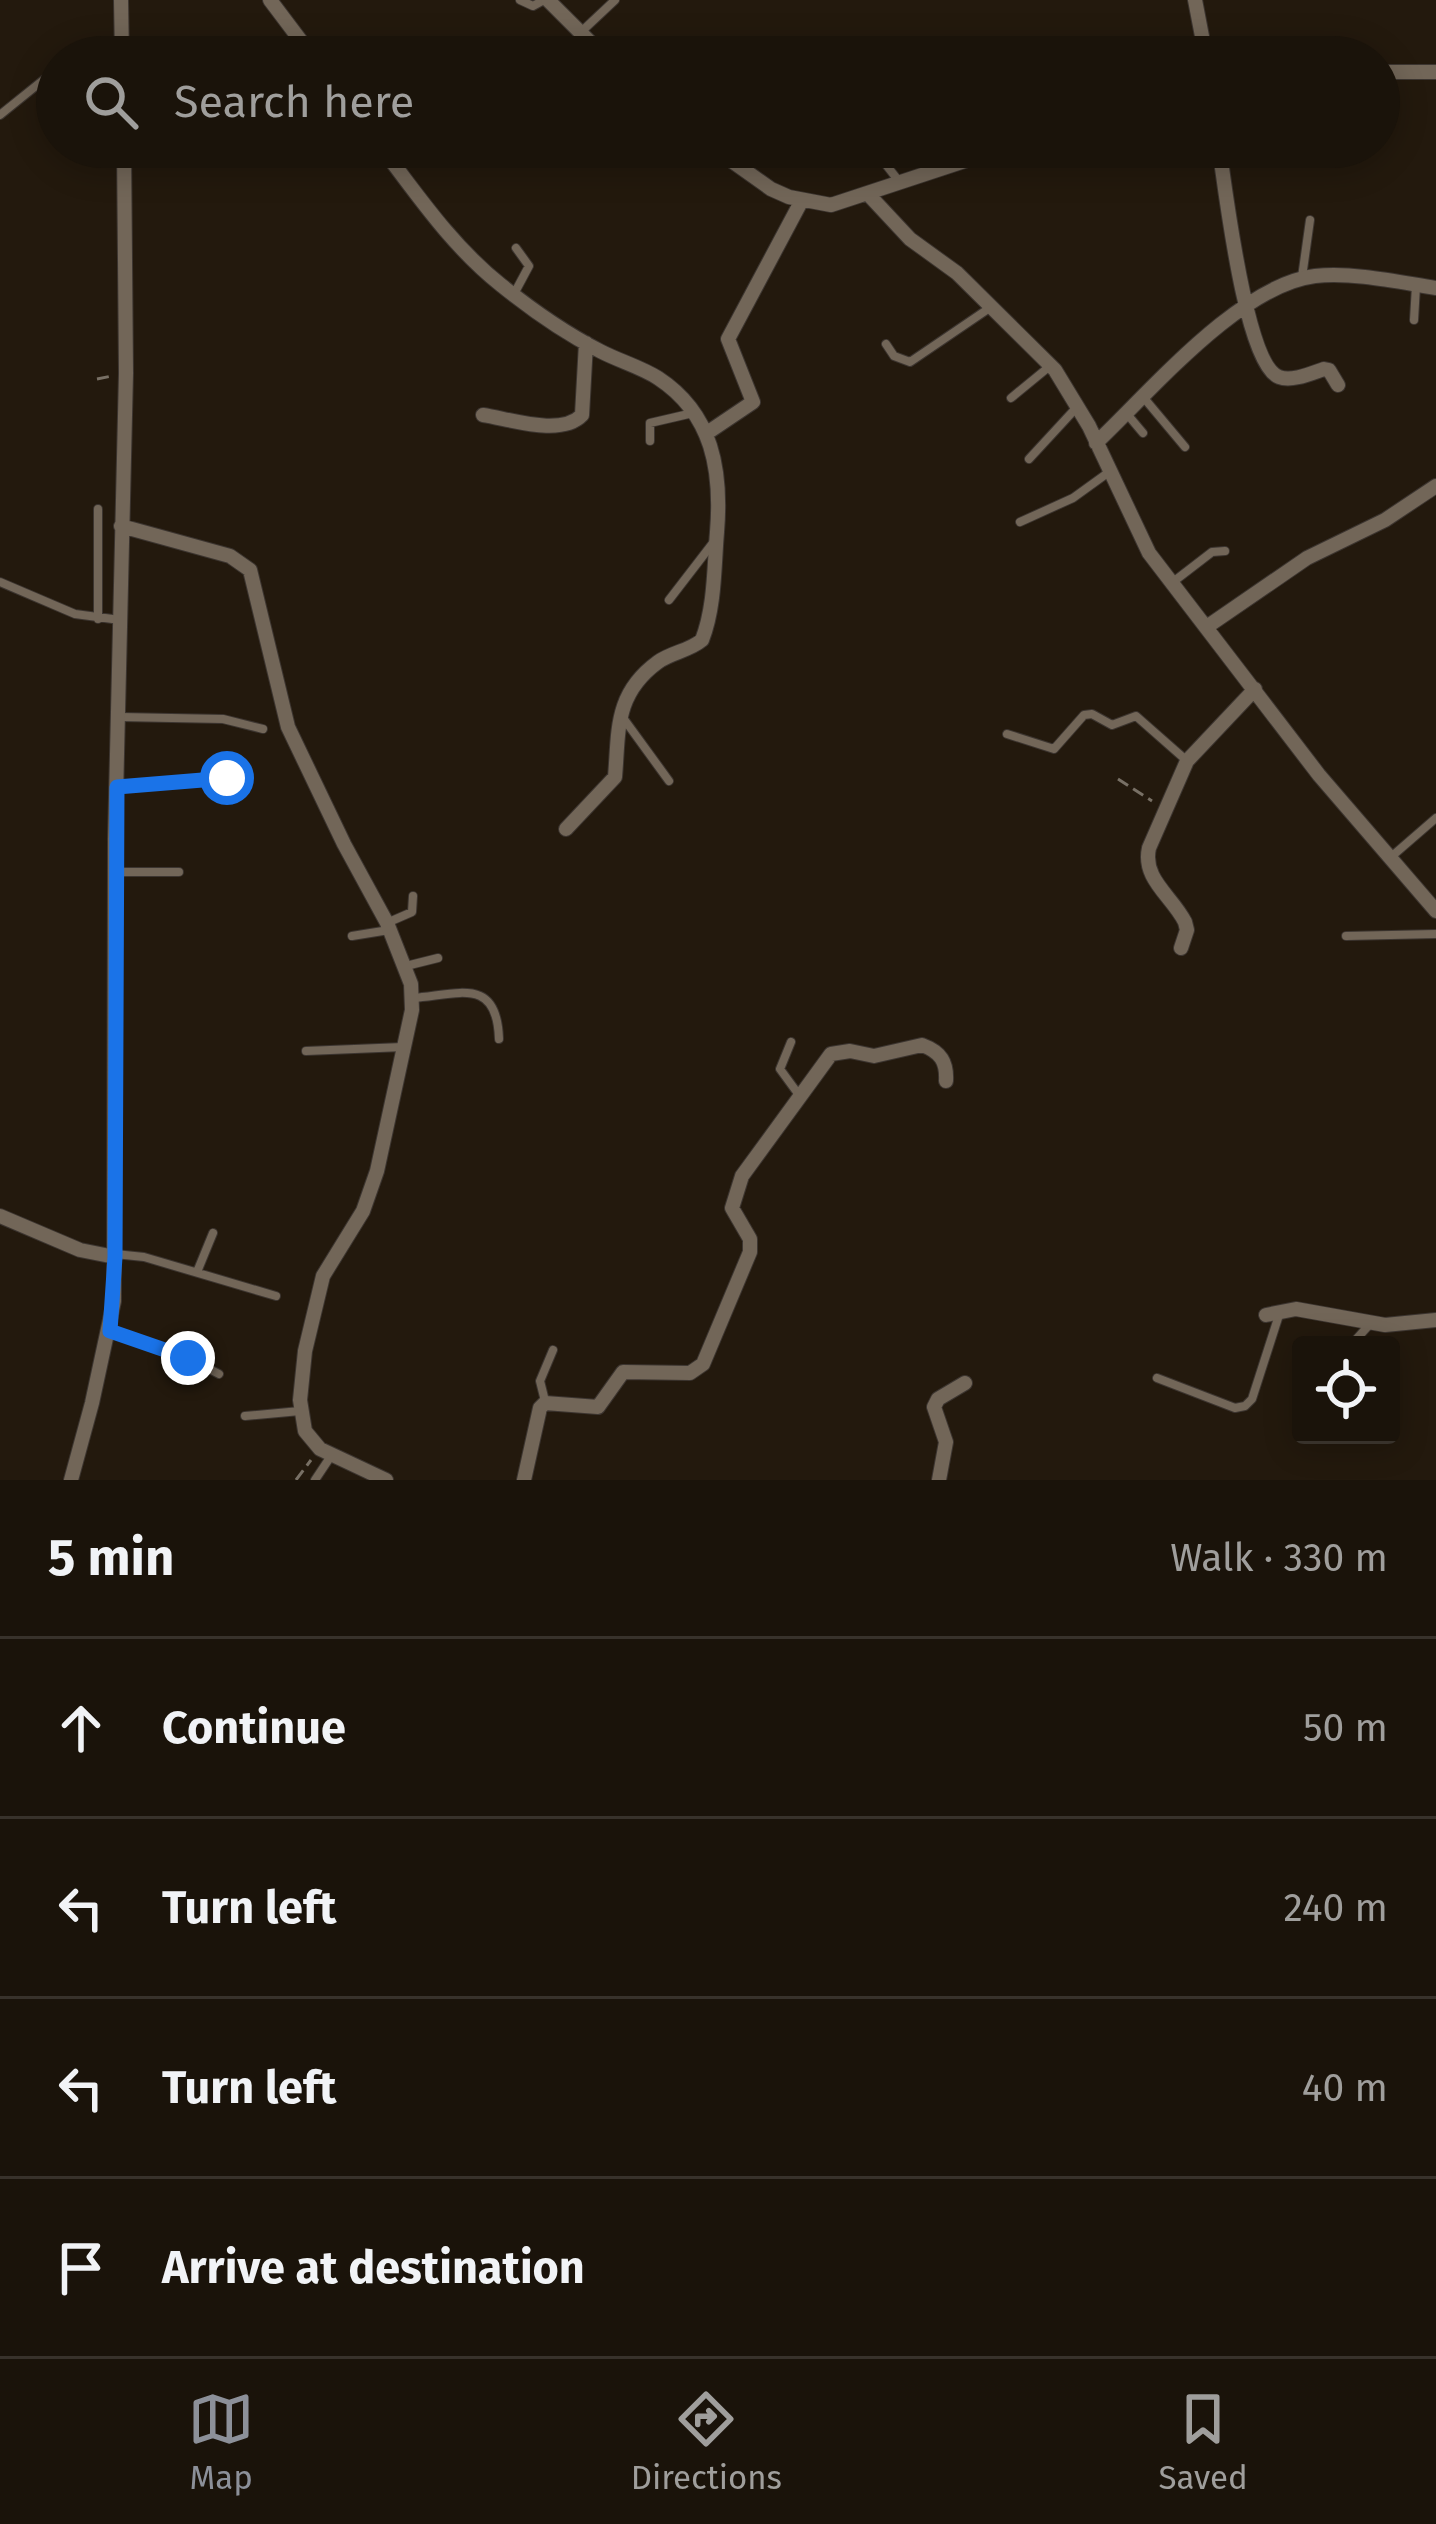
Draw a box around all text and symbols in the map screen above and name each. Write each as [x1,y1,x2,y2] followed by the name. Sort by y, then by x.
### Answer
[36,36,1400,168] search box
[78,69,144,135] icon: search
[174,75,414,129] text: Search here
[200,751,254,805] route start
[161,1331,215,1385] route end
[1292,1336,1400,1444] map controls
[1292,1336,1400,1444] button: locate
[48,1527,174,1589] text: 5 min
[1170,1535,1388,1581] text: Walk · 330 m
[48,1695,114,1761] icon: ahead
[162,1701,346,1755] text: Continue
[1303,1705,1388,1751] text: 50 m
[48,1875,114,1941] icon: left
[162,1881,336,1935] text: Turn left
[1283,1885,1388,1931] text: 240 m
[48,2055,114,2121] icon: left
[162,2061,336,2115] text: Turn left
[1302,2065,1388,2111] text: 40 m
[48,2235,114,2301] icon: arrive
[162,2241,585,2295] text: Arrive at destination
[188,2386,254,2498] tab: Map
[631,2386,782,2498] tab: Directions
[1158,2386,1248,2498] tab: Saved

